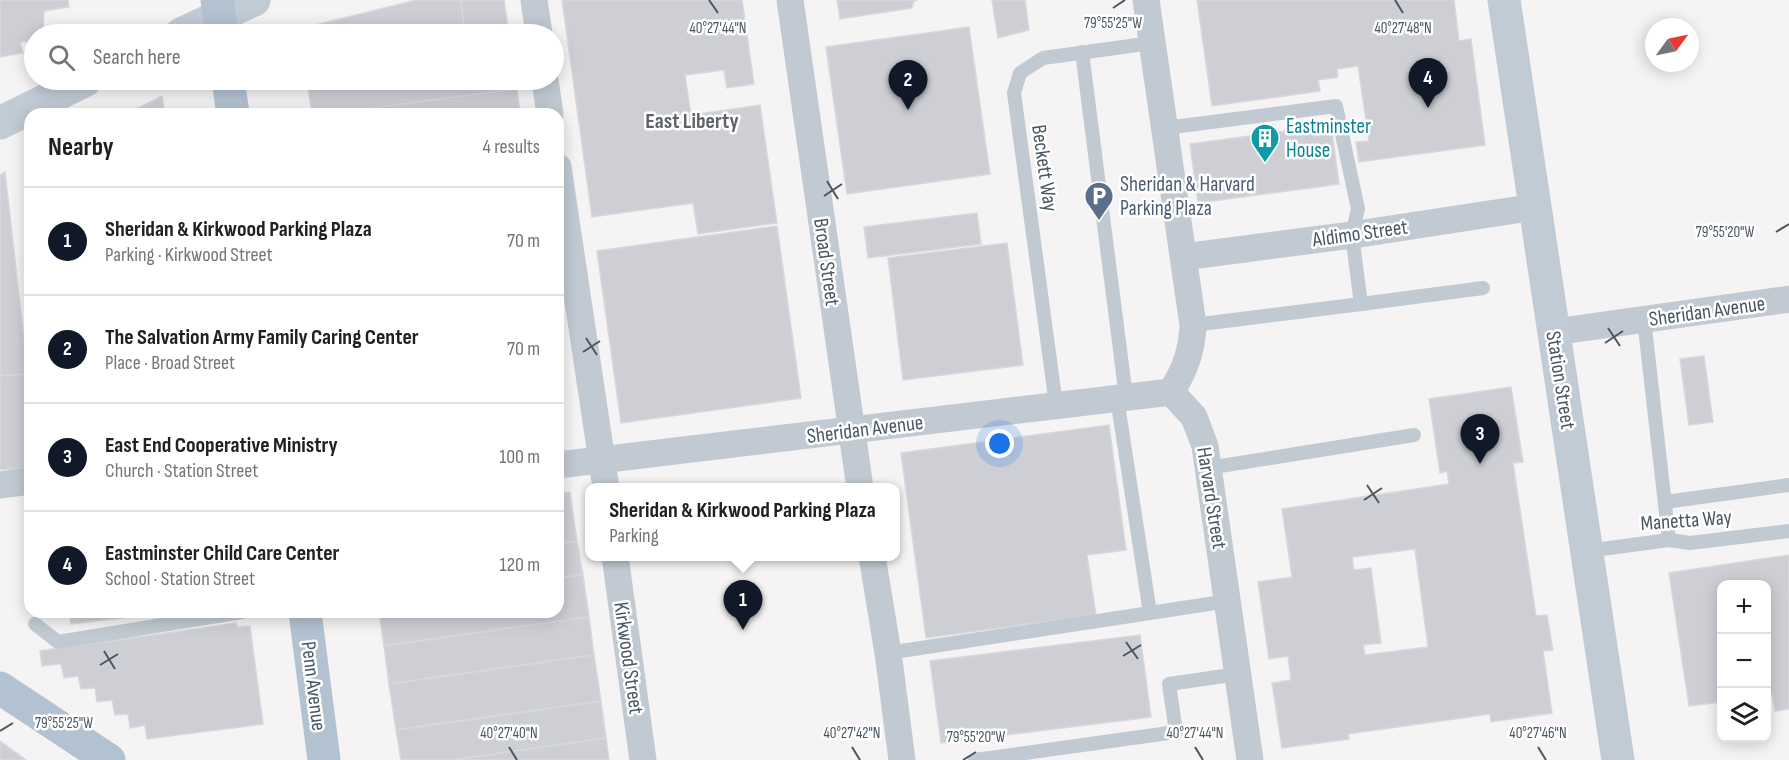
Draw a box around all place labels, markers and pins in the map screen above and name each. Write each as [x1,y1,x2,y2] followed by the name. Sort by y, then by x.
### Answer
[1408,58,1448,108] pin: 4
[888,60,928,110] pin: 2
[1286,114,1371,163] place label: Eastminster House
[1249,122,1281,164] building icon: Eastminster House
[1120,172,1255,221] place label: Sheridan & Harvard Parking Plaza
[1083,180,1115,222] parking icon: Sheridan & Harvard Parking Plaza
[1460,414,1500,464] pin: 3
[724,580,762,630] pin: 1

